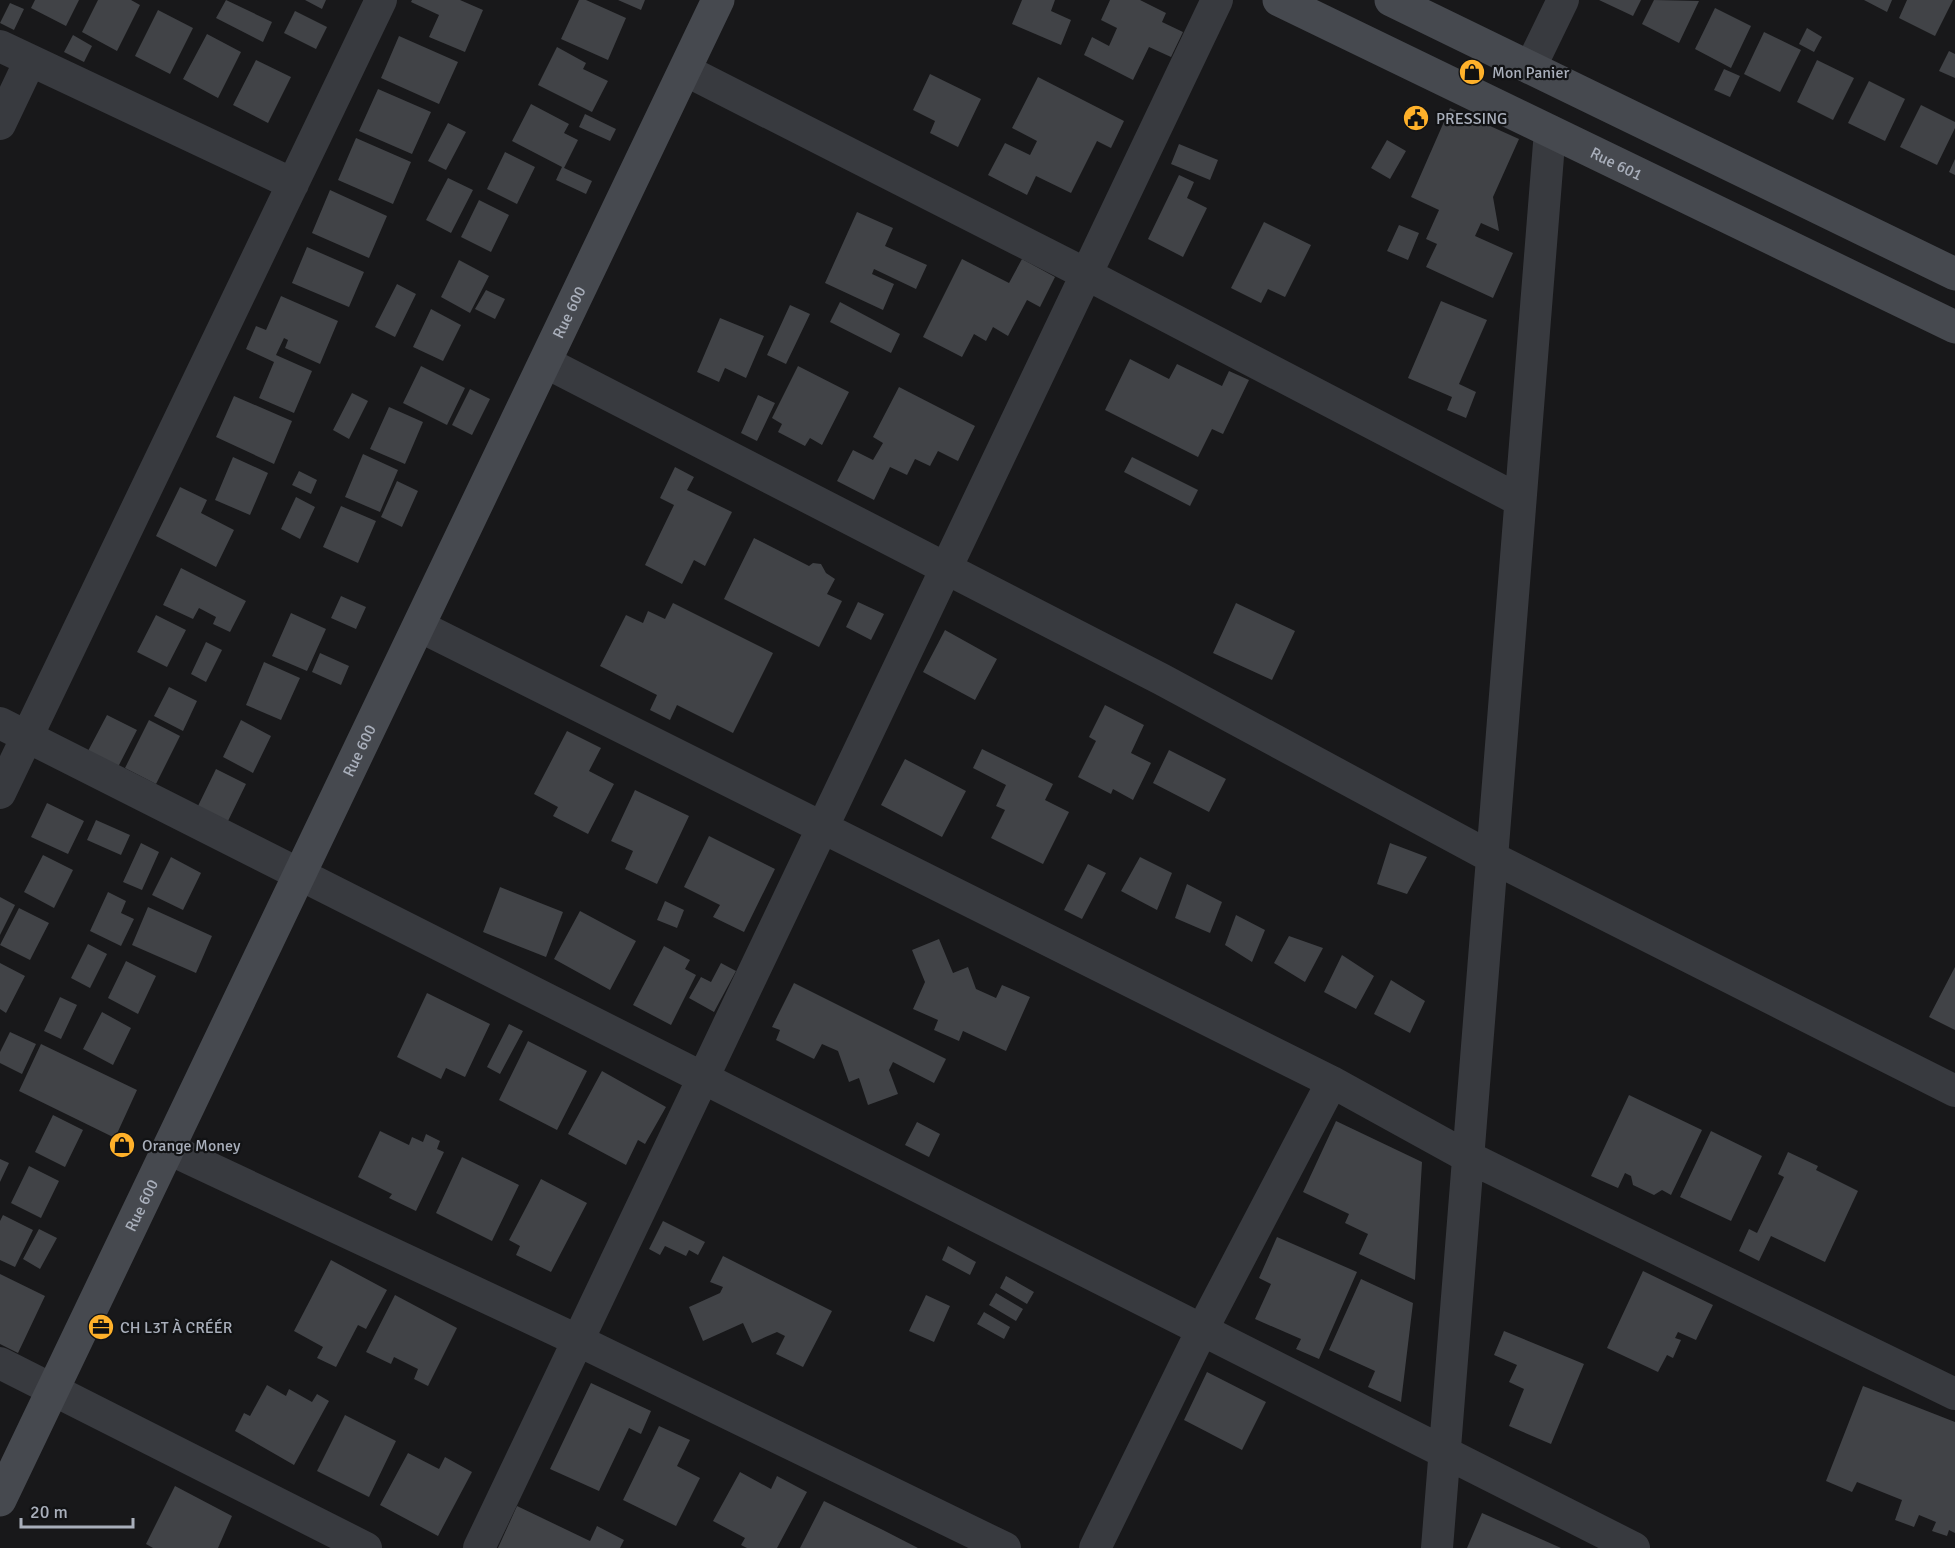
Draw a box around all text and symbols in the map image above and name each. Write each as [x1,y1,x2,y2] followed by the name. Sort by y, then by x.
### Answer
[1457,57,1487,87] shop icon: Mon Panier
[1492,63,1569,83] place label: Mon Panier
[1401,103,1431,133] public building icon: PRESSING
[1436,109,1507,129] place label: PRESSING
[1587,143,1645,185] street label: Rue 601
[549,283,591,342] street label: Rue 600
[339,722,381,780] street label: Rue 600
[107,1130,137,1160] shop icon: Orange Money
[142,1136,241,1156] place label: Orange Money
[121,1176,163,1235] street label: Rue 600
[86,1312,116,1342] office icon: CH L3T À CRÉÉR
[120,1318,233,1338] place label: CH L3T À CRÉÉR
[21,1491,134,1529] scale bar
[30,1501,68,1523] text: 20 m

